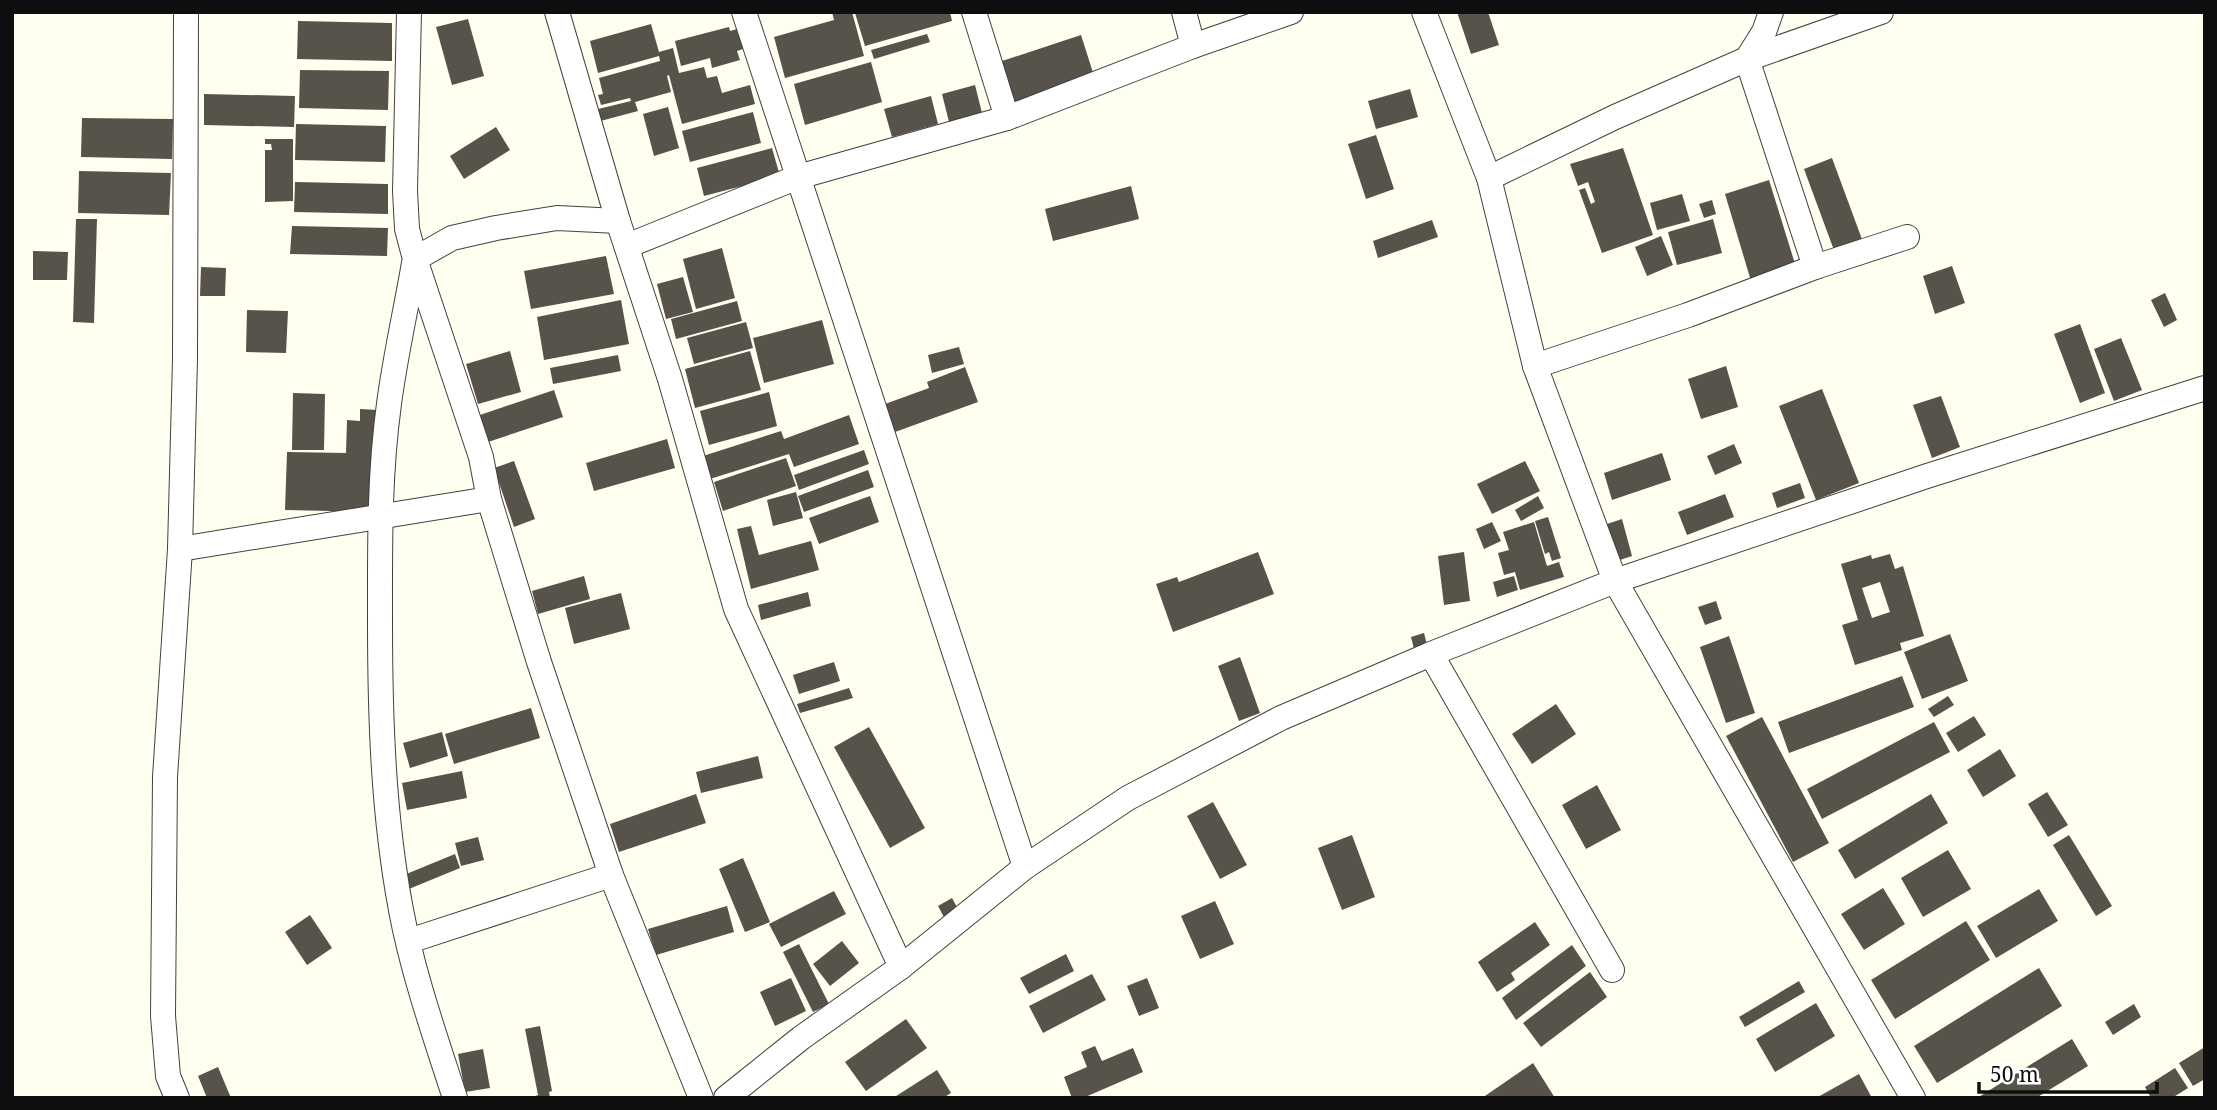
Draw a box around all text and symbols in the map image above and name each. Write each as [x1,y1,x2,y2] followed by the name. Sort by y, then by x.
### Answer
[1979,1050,2158,1094] scale bar
[1990,1060,2039,1088] text: 50 m

